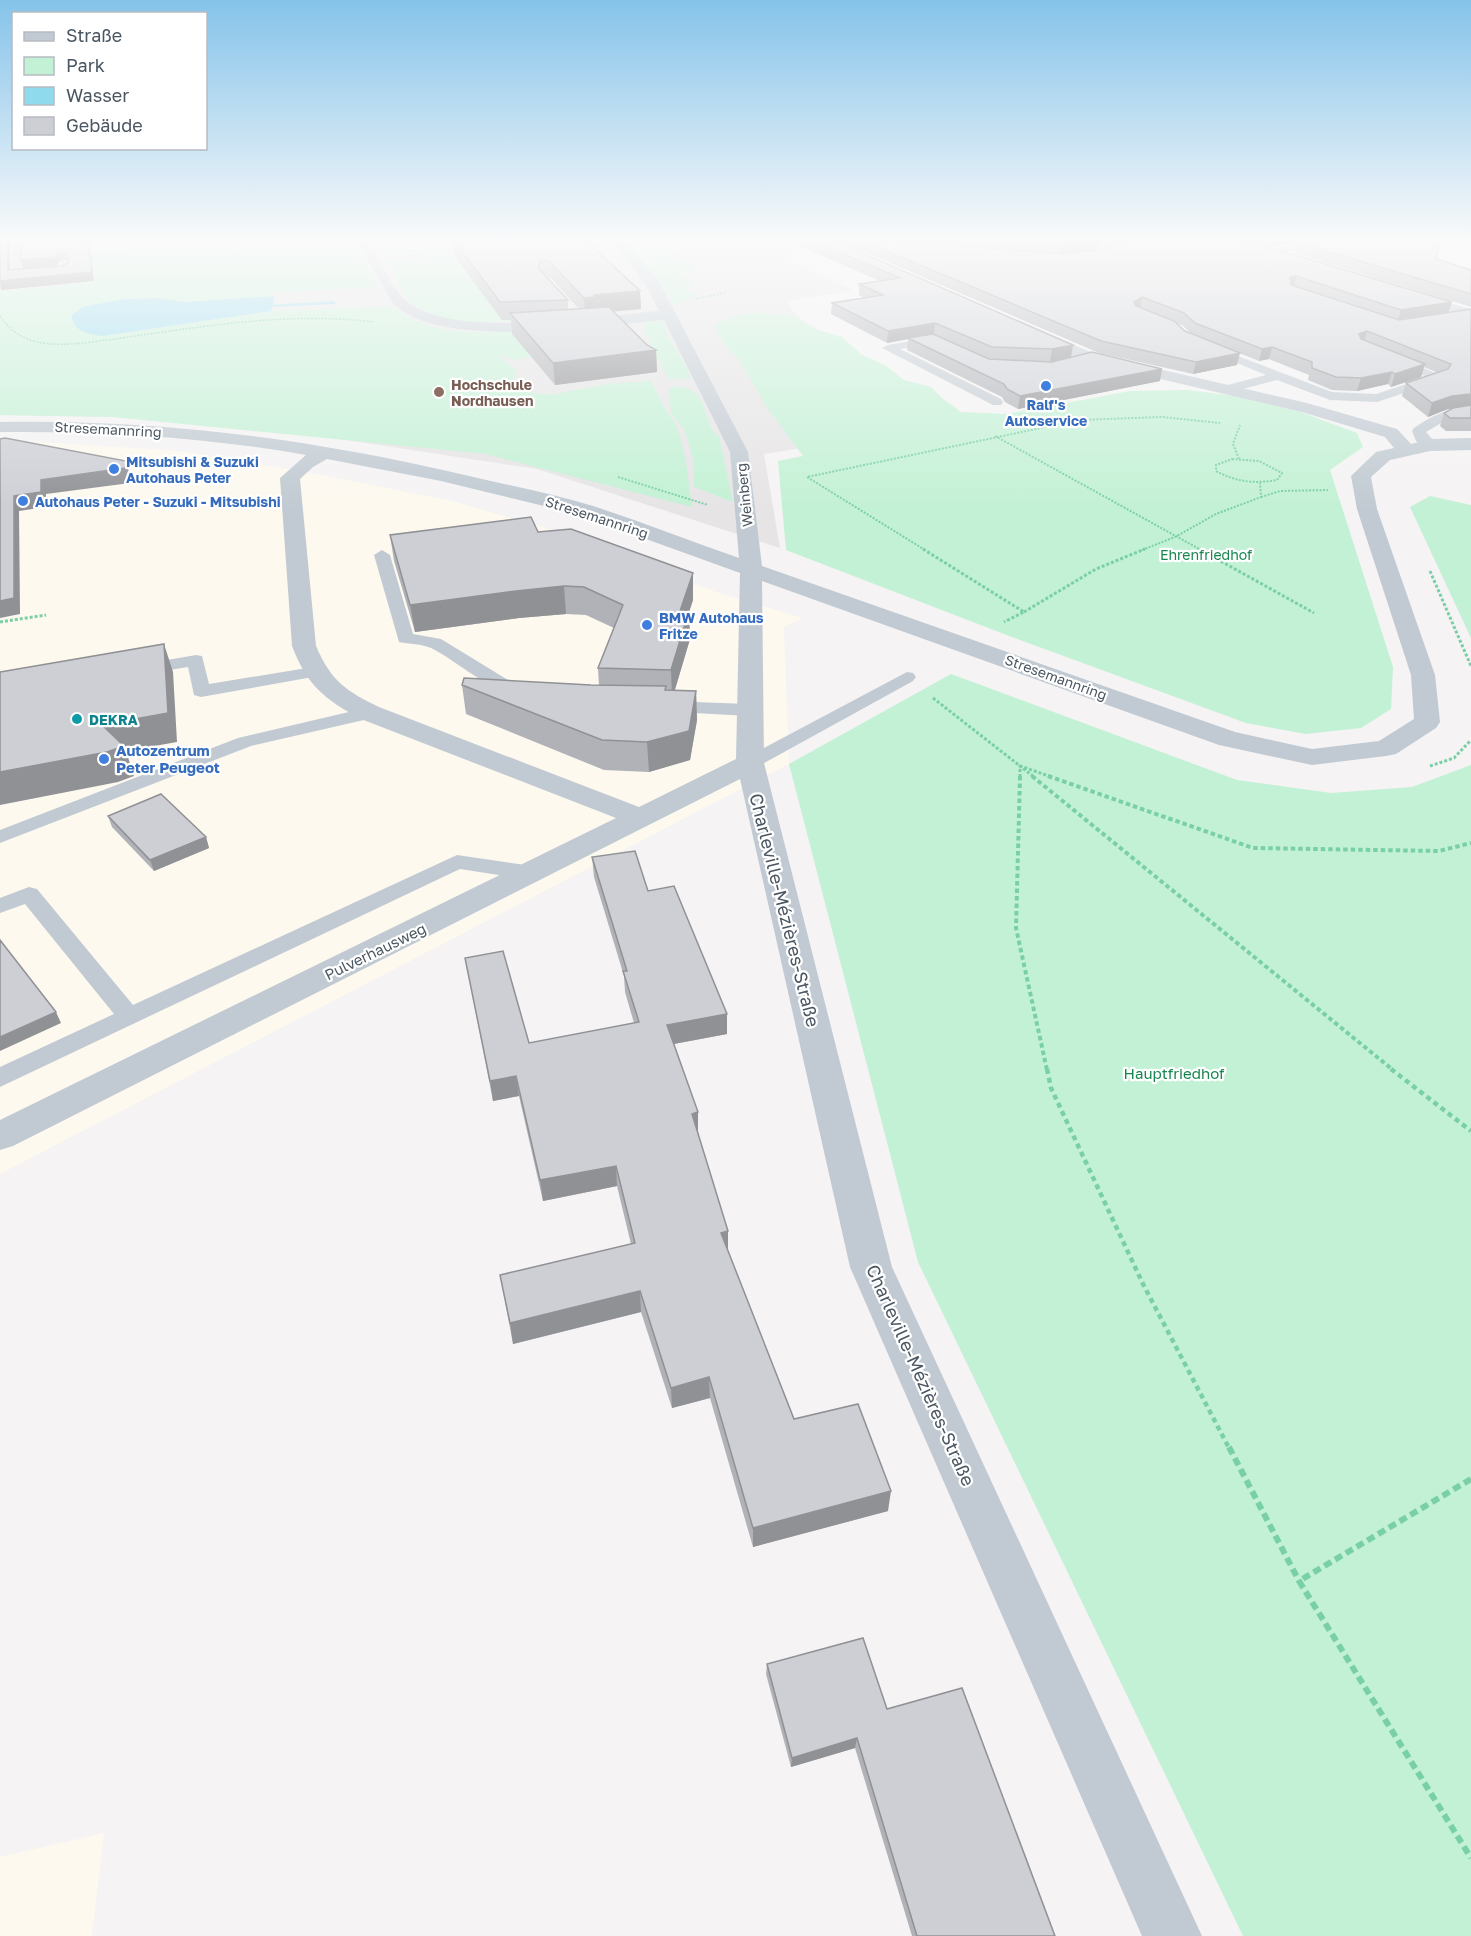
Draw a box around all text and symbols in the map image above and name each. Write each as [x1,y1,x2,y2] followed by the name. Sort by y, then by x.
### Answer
[12,12,207,150] legend
[66,24,122,46] text: Straße
[66,54,105,76] text: Park
[66,84,129,106] text: Wasser
[66,114,143,136] text: Gebäude
[451,376,533,409] place label: Hochschule Nordhausen
[1039,379,1053,393] marker: Ralf's Autoservice
[432,385,446,399] marker: Hochschule Nordhausen
[1005,396,1087,429] place label: Ralf's Autoservice
[54,418,162,440] street label: Stresemannring
[126,453,259,486] place label: Mitsubishi & Suzuki Autohaus Peter
[107,462,121,476] marker: Mitsubishi & Suzuki Autohaus Peter
[732,462,756,528] street label: Weinberg
[543,492,651,542] street label: Stresemannring
[35,493,281,510] place label: Autohaus Peter - Suzuki - Mitsubishi
[16,494,30,508] marker: Autohaus Peter - Suzuki - Mitsubishi
[1160,546,1252,563] park label: Ehrenfriedhof
[659,609,764,642] place label: BMW Autohaus Fritze
[640,618,654,632] marker: BMW Autohaus Fritze
[1003,651,1109,703] street label: Stresemannring
[89,711,138,728] place label: DEKRA
[70,712,84,726] marker: DEKRA
[116,741,220,776] place label: Autozentrum Peter Peugeot
[97,752,111,766] marker: Autozentrum Peter Peugeot
[745,791,825,1029] street label: Charleville-Mézières-Straße
[321,919,429,983] street label: Pulverhausweg
[1124,1064,1225,1082] park label: Hauptfriedhof
[862,1261,980,1489] street label: Charleville-Mézières-Straße

